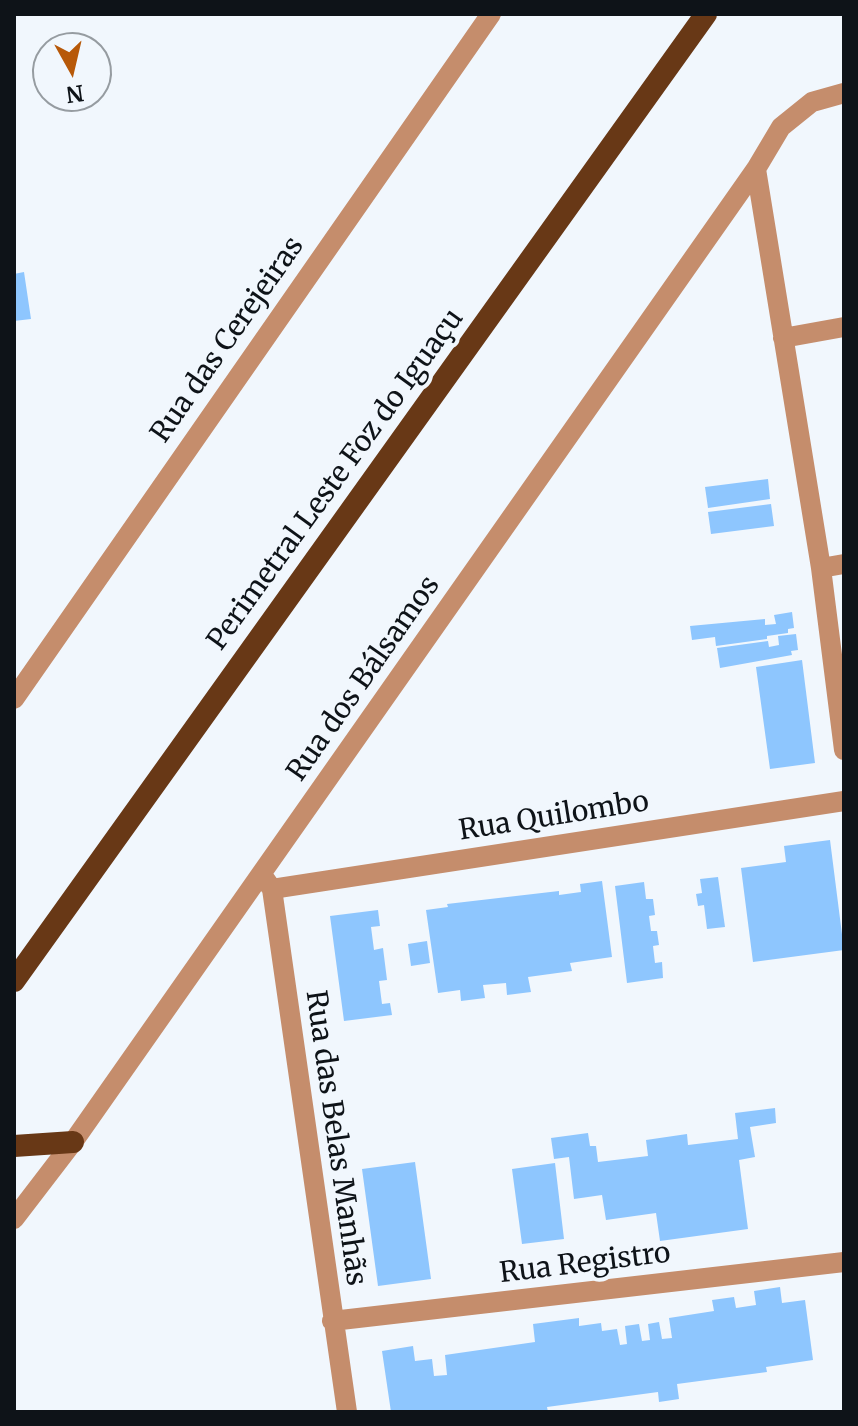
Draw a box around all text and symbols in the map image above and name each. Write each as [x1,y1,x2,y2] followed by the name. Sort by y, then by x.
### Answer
[32,32,112,112] north arrow
[65,79,86,109] text: N
[144,231,312,449] street label: Rua das Cerejeiras
[201,303,471,657] street label: Perimetral Leste Foz do Iguaçu
[281,570,447,788] street label: Rua dos Bálsamos
[457,785,651,849] street label: Rua Quilombo
[298,988,372,1288] street label: Rua das Belas Manhãs
[498,1237,672,1291] street label: Rua Registro

